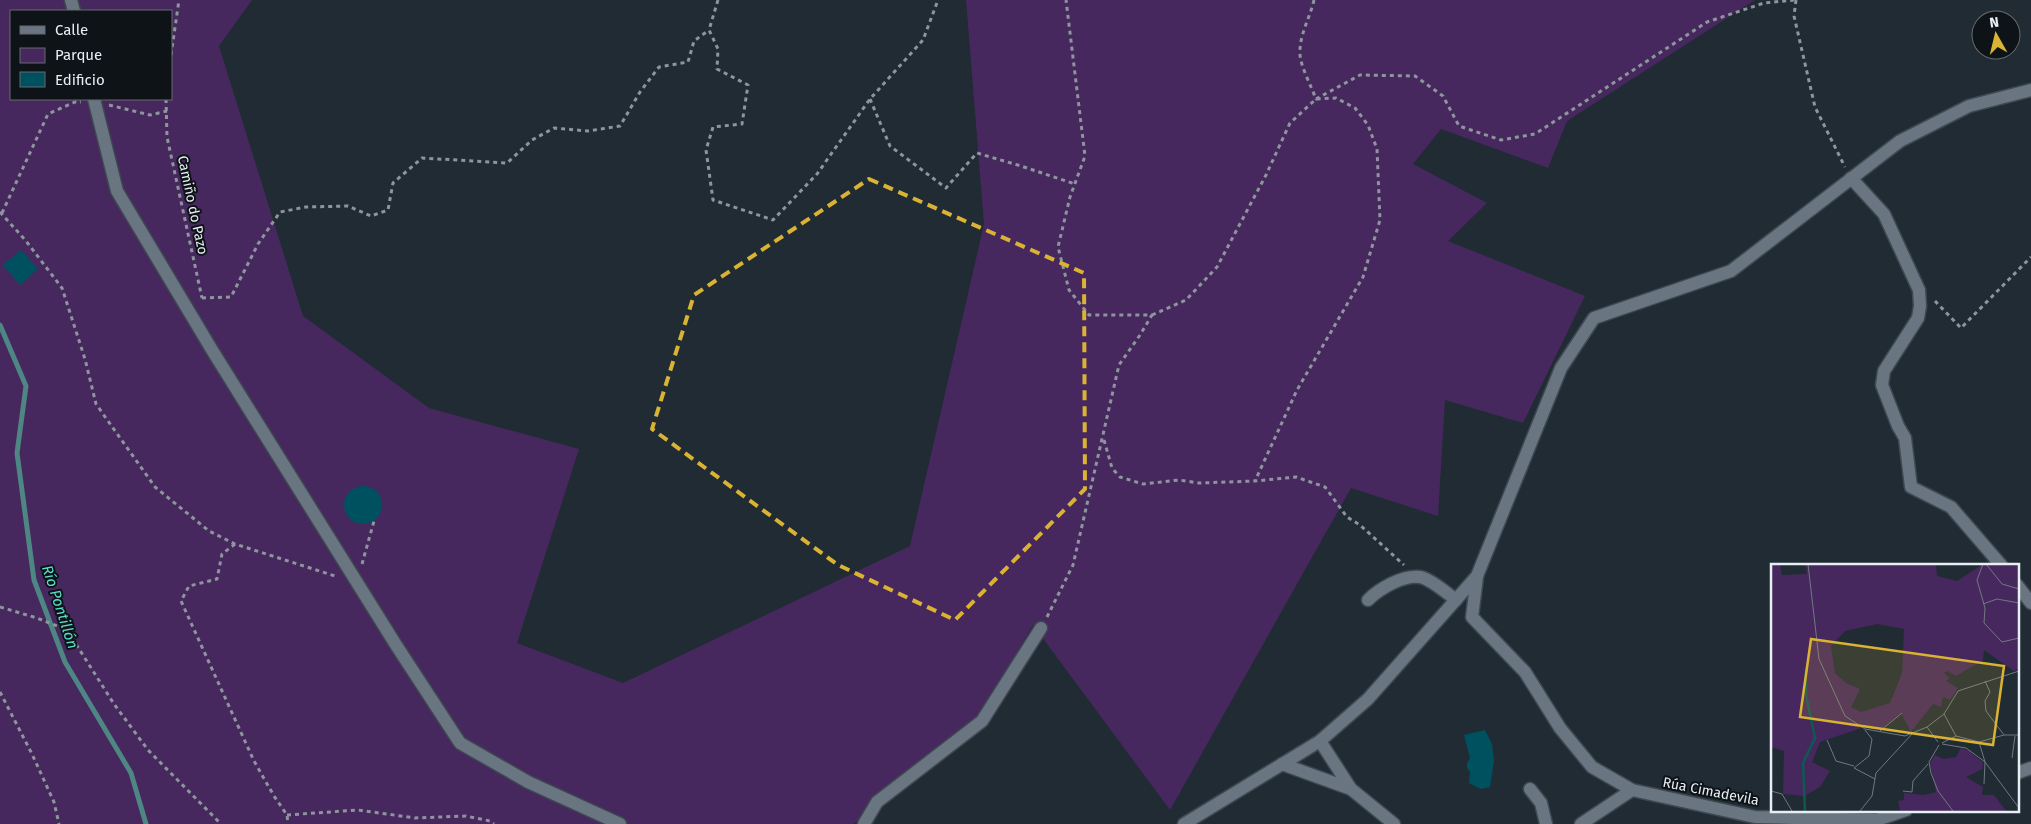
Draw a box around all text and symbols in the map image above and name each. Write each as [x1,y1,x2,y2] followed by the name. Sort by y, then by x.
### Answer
[10,10,172,100] legend
[1971,10,2021,60] north arrow
[1988,14,2000,32] text: N
[55,21,88,39] text: Calle
[55,46,102,64] text: Parque
[55,71,105,89] text: Edificio
[174,154,211,256] street label: Camiño do Pazo
[38,563,82,651] water label: Río Pontillón
[1771,564,2018,812] inset map
[1661,774,1761,809] street label: Rúa Cimadevila

